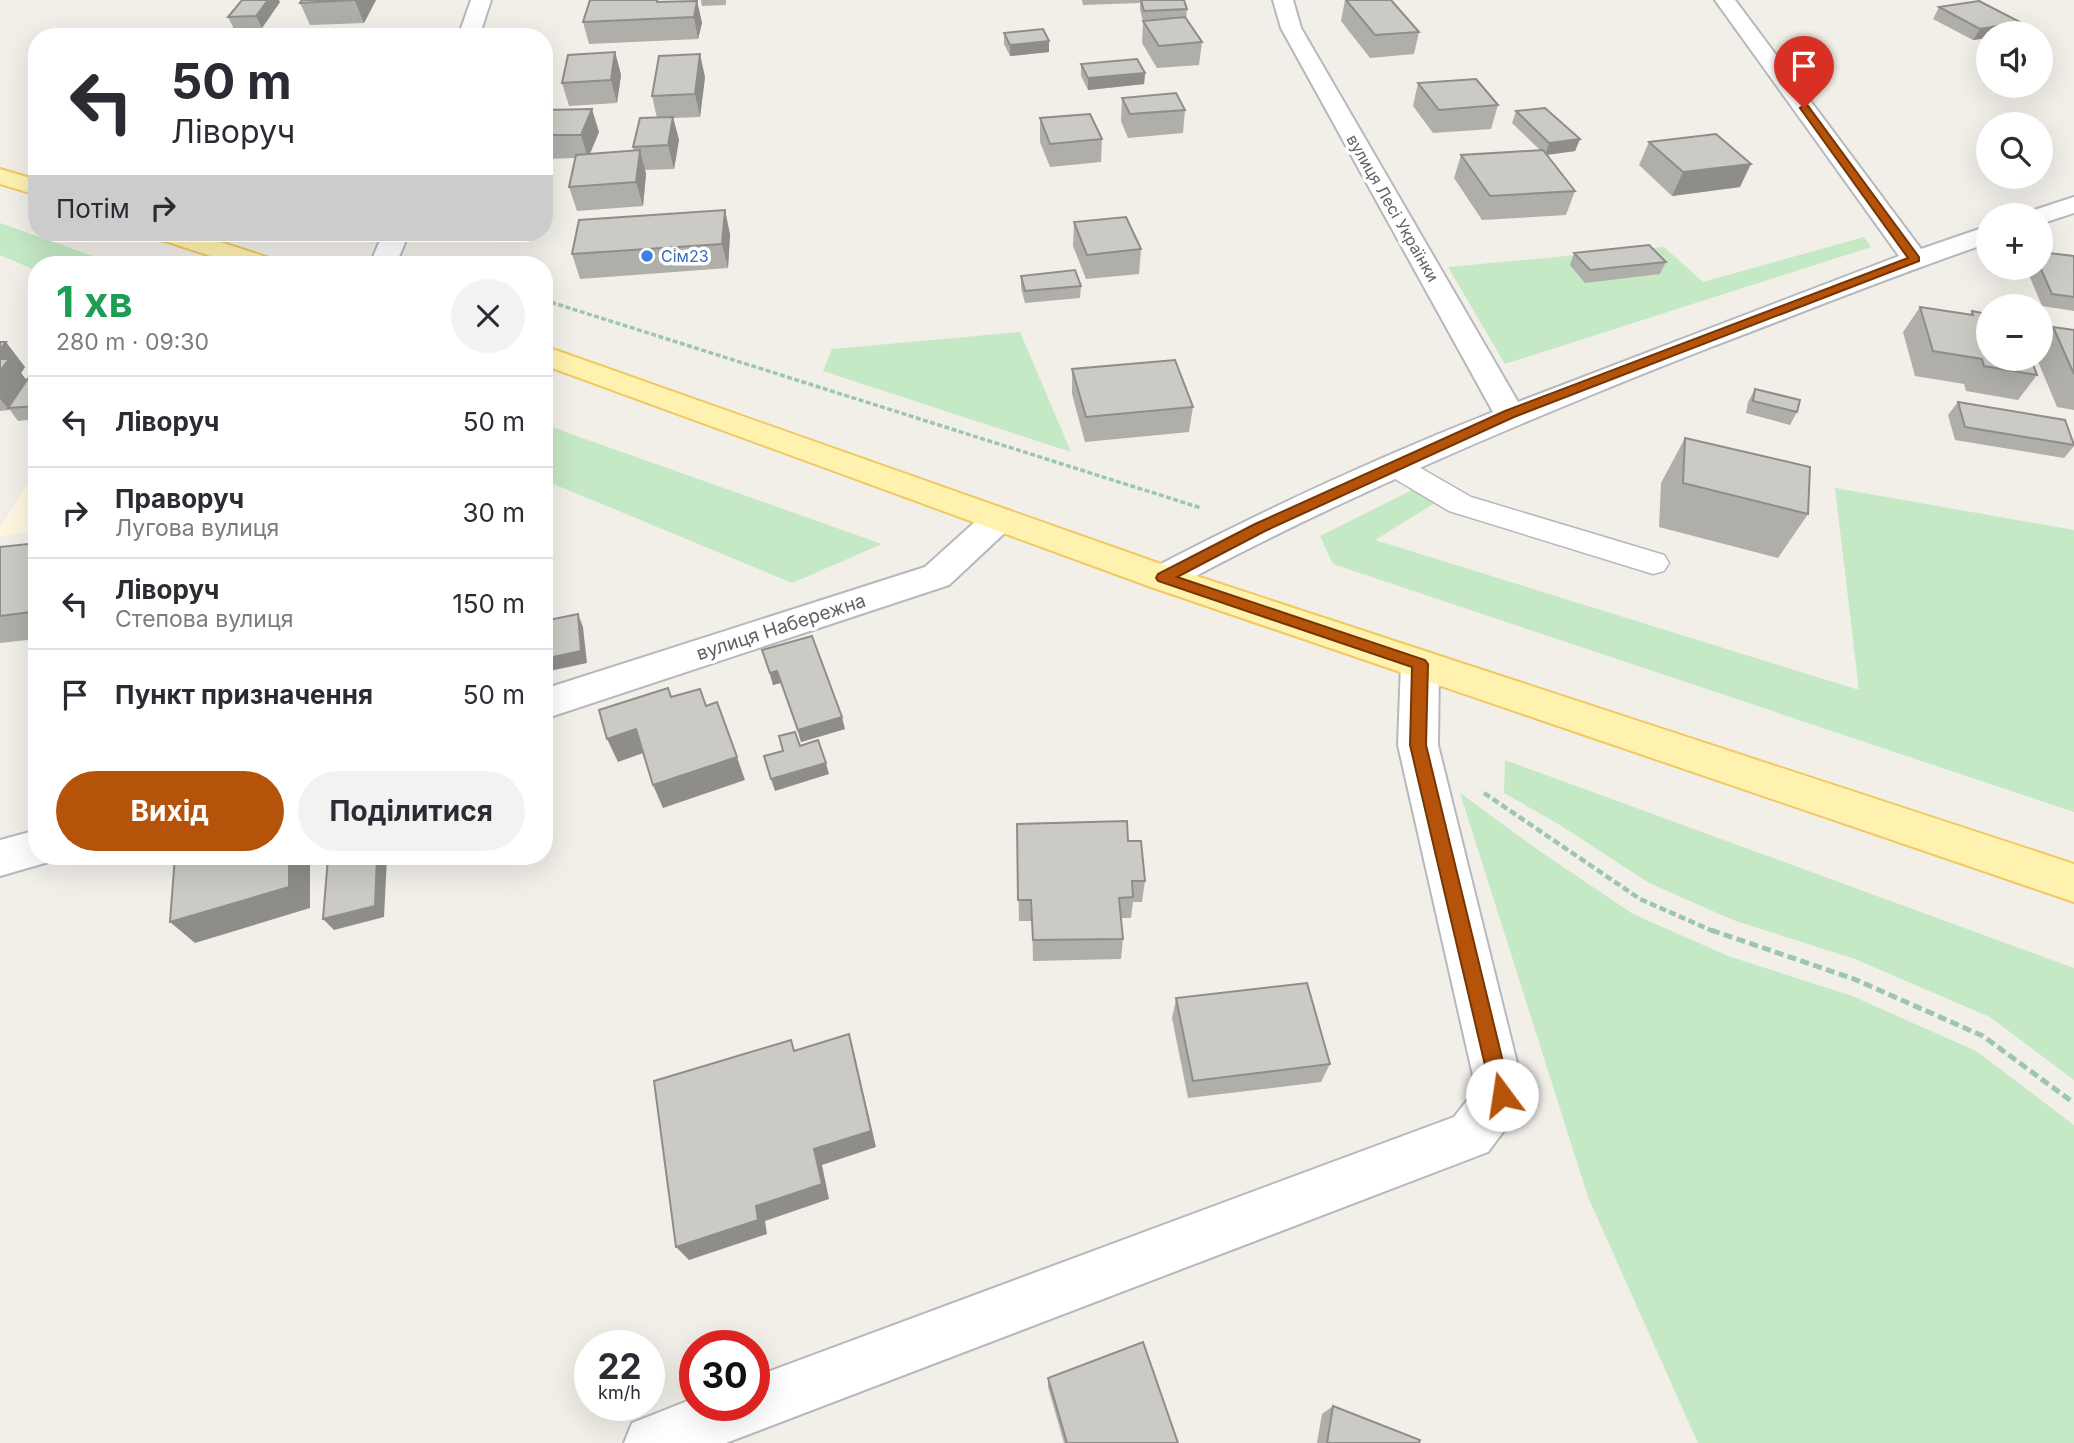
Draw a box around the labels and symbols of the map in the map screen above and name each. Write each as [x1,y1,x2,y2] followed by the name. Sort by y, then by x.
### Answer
[1774,36,1834,108] pin
[1343,131,1443,285] street label: вулиця Лесі Українки
[661,246,709,266] place label: Сім23
[639,248,655,264] marker: Сім23
[693,589,869,665] street label: вулиця Набережна
[1465,1058,1539,1132] position arrow
[679,1330,770,1421] speed limit sign: 30

